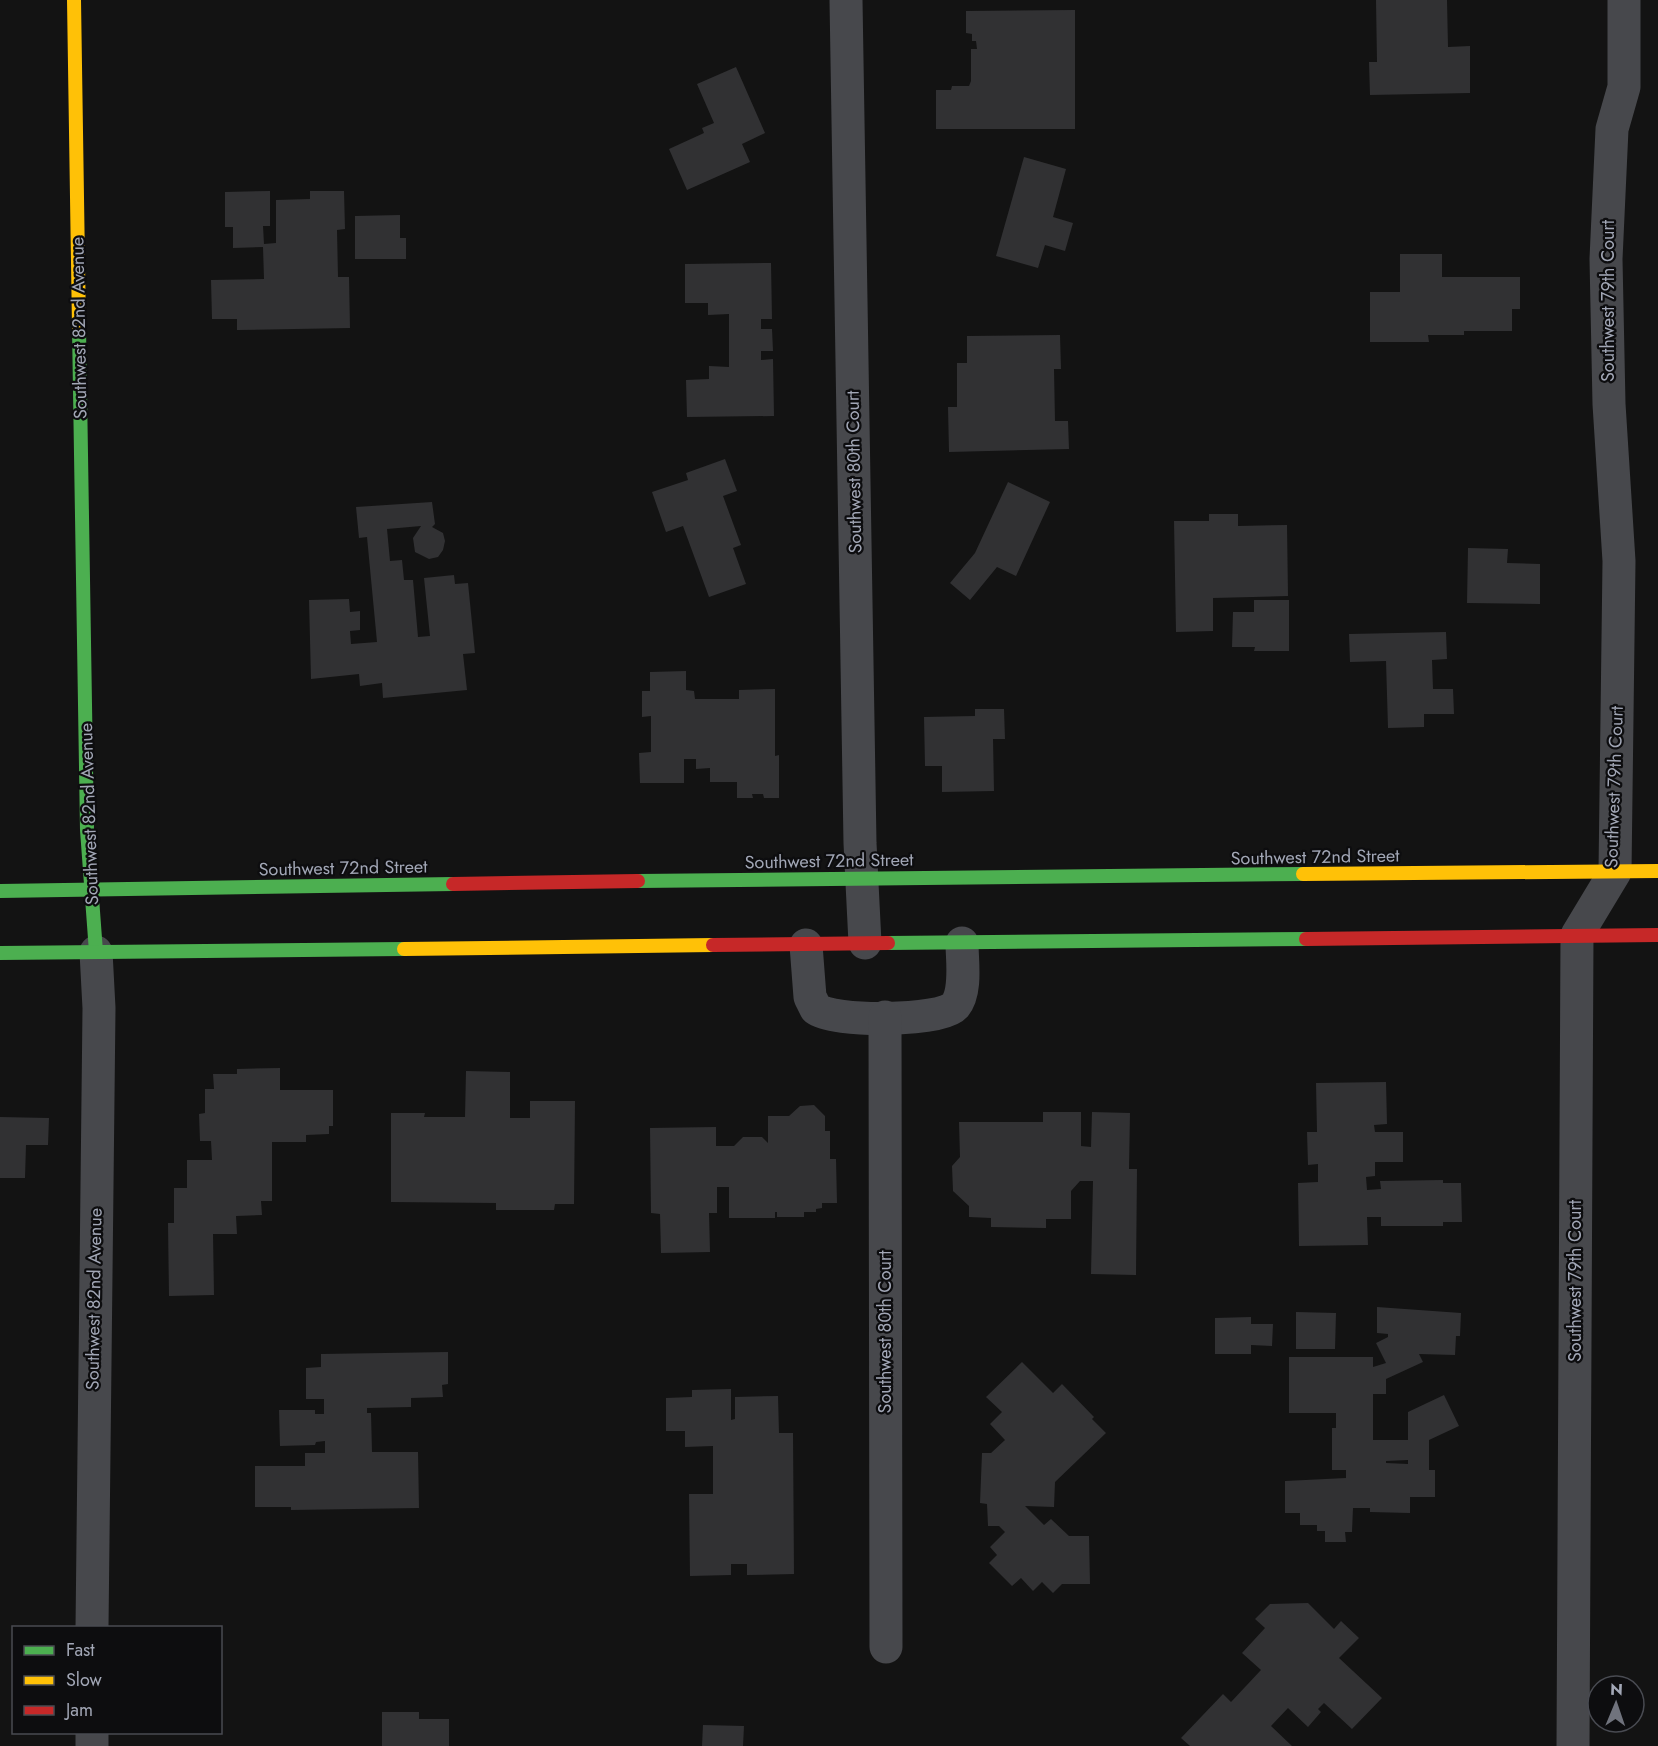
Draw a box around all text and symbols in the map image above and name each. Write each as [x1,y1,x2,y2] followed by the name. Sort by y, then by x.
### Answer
[1595,219,1621,382] street label: Southwest 79th Court
[64,237,94,419] street label: Southwest 82nd Avenue
[840,390,868,554] street label: Southwest 80th Court
[1598,705,1630,868] street label: Southwest 79th Court
[73,722,105,906] street label: Southwest 82nd Avenue
[1230,843,1400,871] street label: Southwest 72nd Street
[744,847,914,875] street label: Southwest 72nd Street
[258,854,428,882] street label: Southwest 72nd Street
[1562,1199,1588,1362] street label: Southwest 79th Court
[79,1208,109,1390] street label: Southwest 82nd Avenue
[872,1250,898,1413] street label: Southwest 80th Court
[12,1626,222,1734] legend
[66,1637,95,1663] text: Fast
[66,1667,103,1693] text: Slow
[1586,1674,1646,1734] north arrow
[1610,1678,1623,1701] text: N
[64,1697,93,1723] text: Jam

